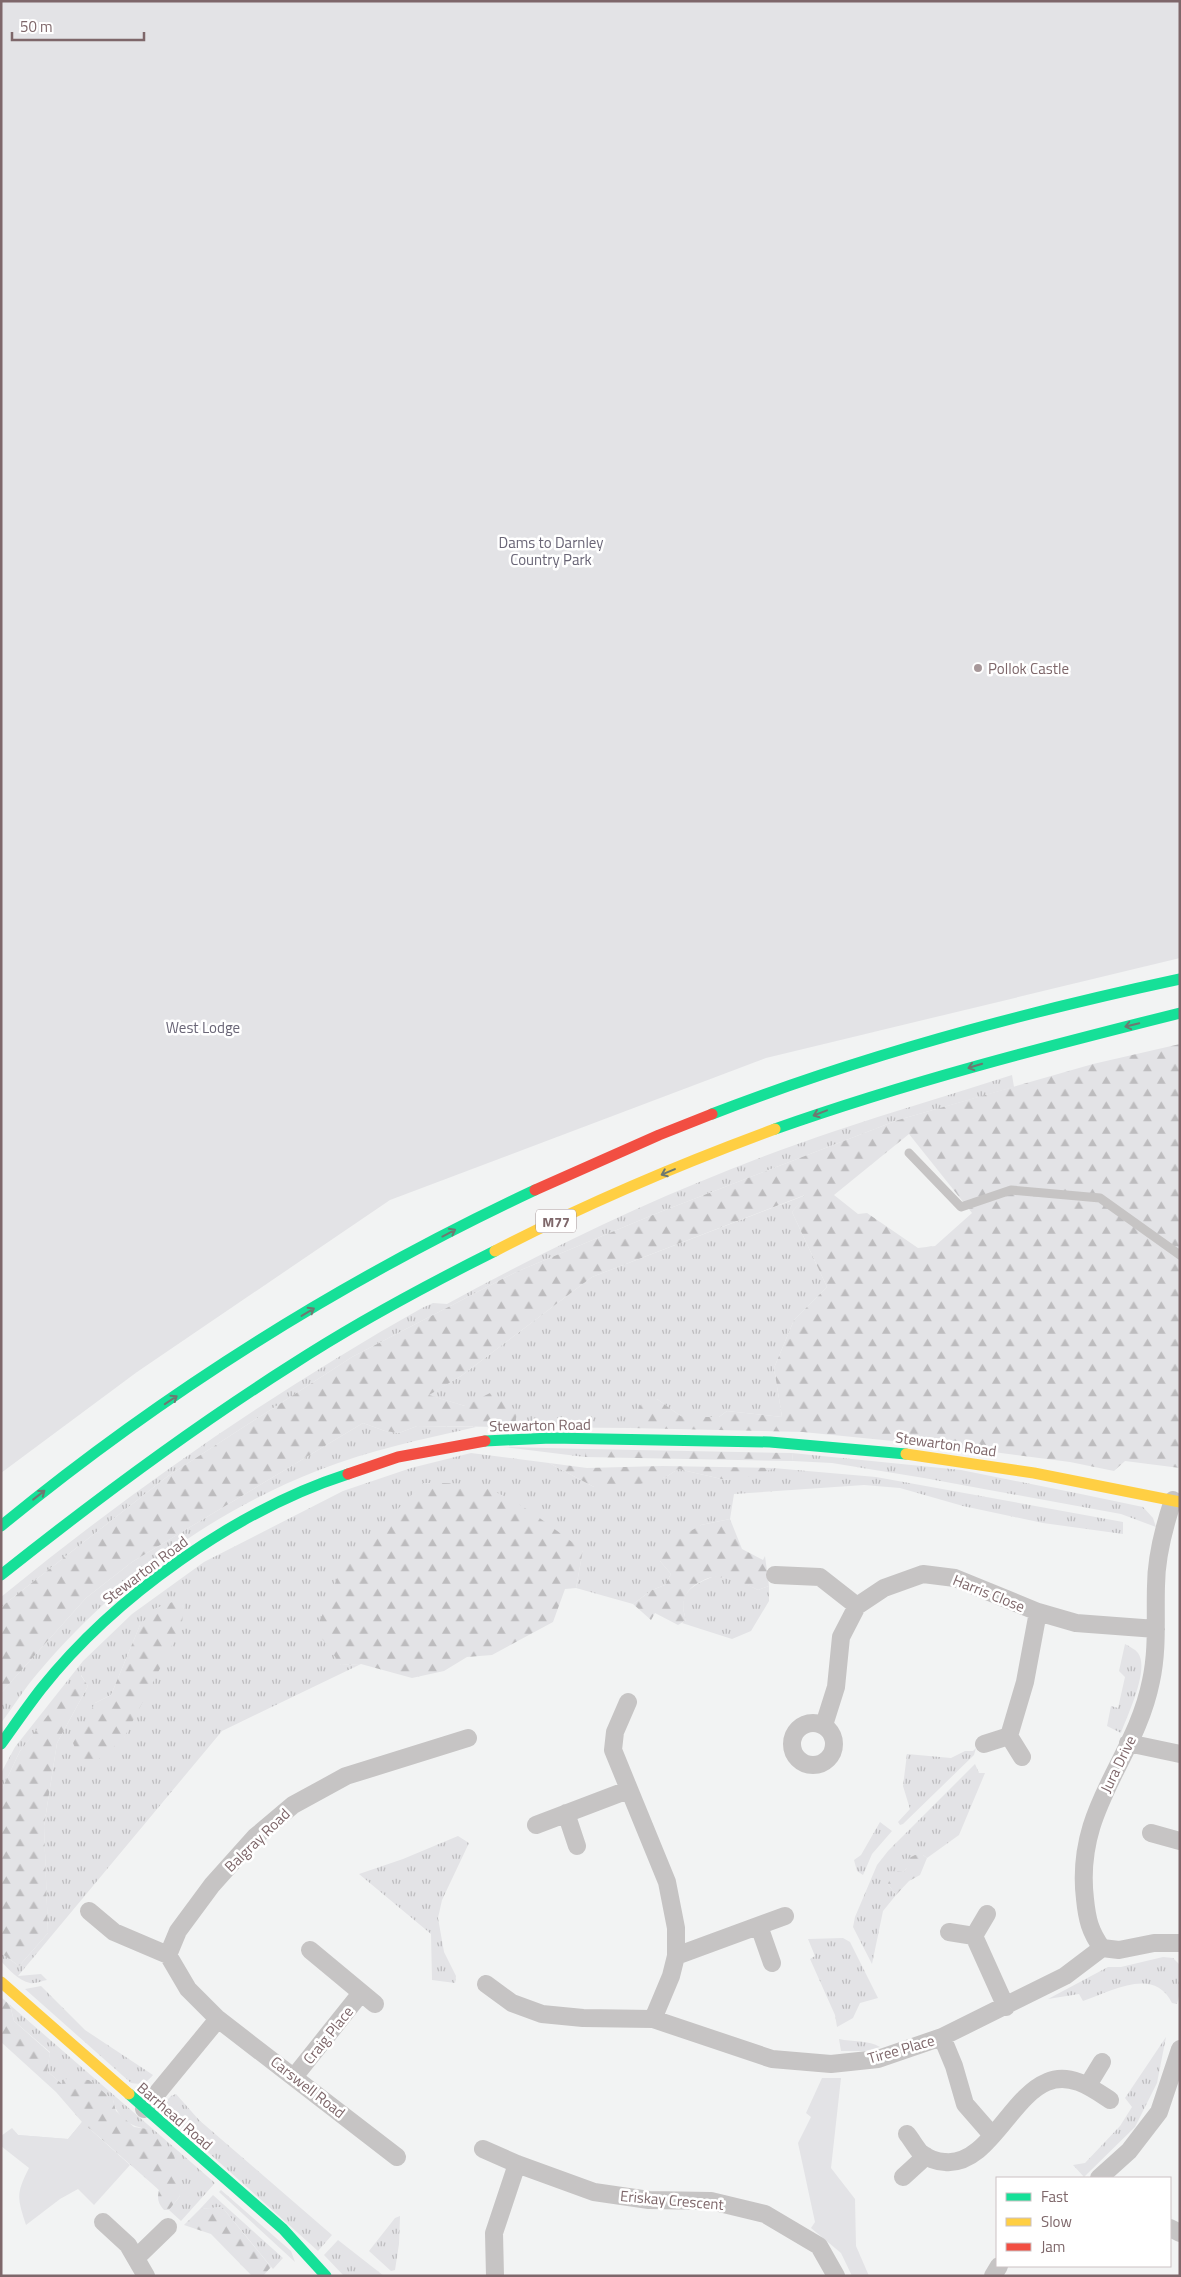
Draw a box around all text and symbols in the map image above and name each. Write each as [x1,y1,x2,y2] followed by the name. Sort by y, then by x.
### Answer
[12,10,145,42] scale bar
[20,15,53,38] text: 50 m
[498,531,604,571] park label: Dams to Darnley Country Park
[988,657,1069,680] place label: Pollok Castle
[972,662,984,674] marker: Pollok Castle
[166,1016,240,1039] park label: West Lodge
[1125,1021,1141,1030] one-way arrow
[968,1061,984,1071] one-way arrow
[813,1109,828,1118] one-way arrow
[661,1167,676,1177] one-way arrow
[536,1210,576,1232] road number: M77
[442,1228,457,1238] one-way arrow
[300,1307,314,1317] one-way arrow
[164,1395,178,1405] one-way arrow
[489,1413,591,1437] street label: Stewarton Road
[894,1426,998,1462] street label: Stewarton Road
[32,1490,45,1501] one-way arrow
[97,1530,193,1610] street label: Stewarton Road
[950,1568,1028,1618] street label: Harris Close
[1094,1731,1142,1797] street label: Jura Drive
[219,1803,295,1877] street label: Balgray Road
[297,2001,359,2069] street label: Craig Place
[865,2028,937,2070] street label: Tiree Place
[266,2050,350,2124] street label: Carswell Road
[132,2076,218,2156] street label: Barrhead Road
[996,2177,1171,2267] legend
[619,2184,725,2216] street label: Eriskay Crescent
[1041,2185,1069,2208] text: Fast
[1041,2210,1072,2233] text: Slow
[1041,2235,1065,2258] text: Jam

